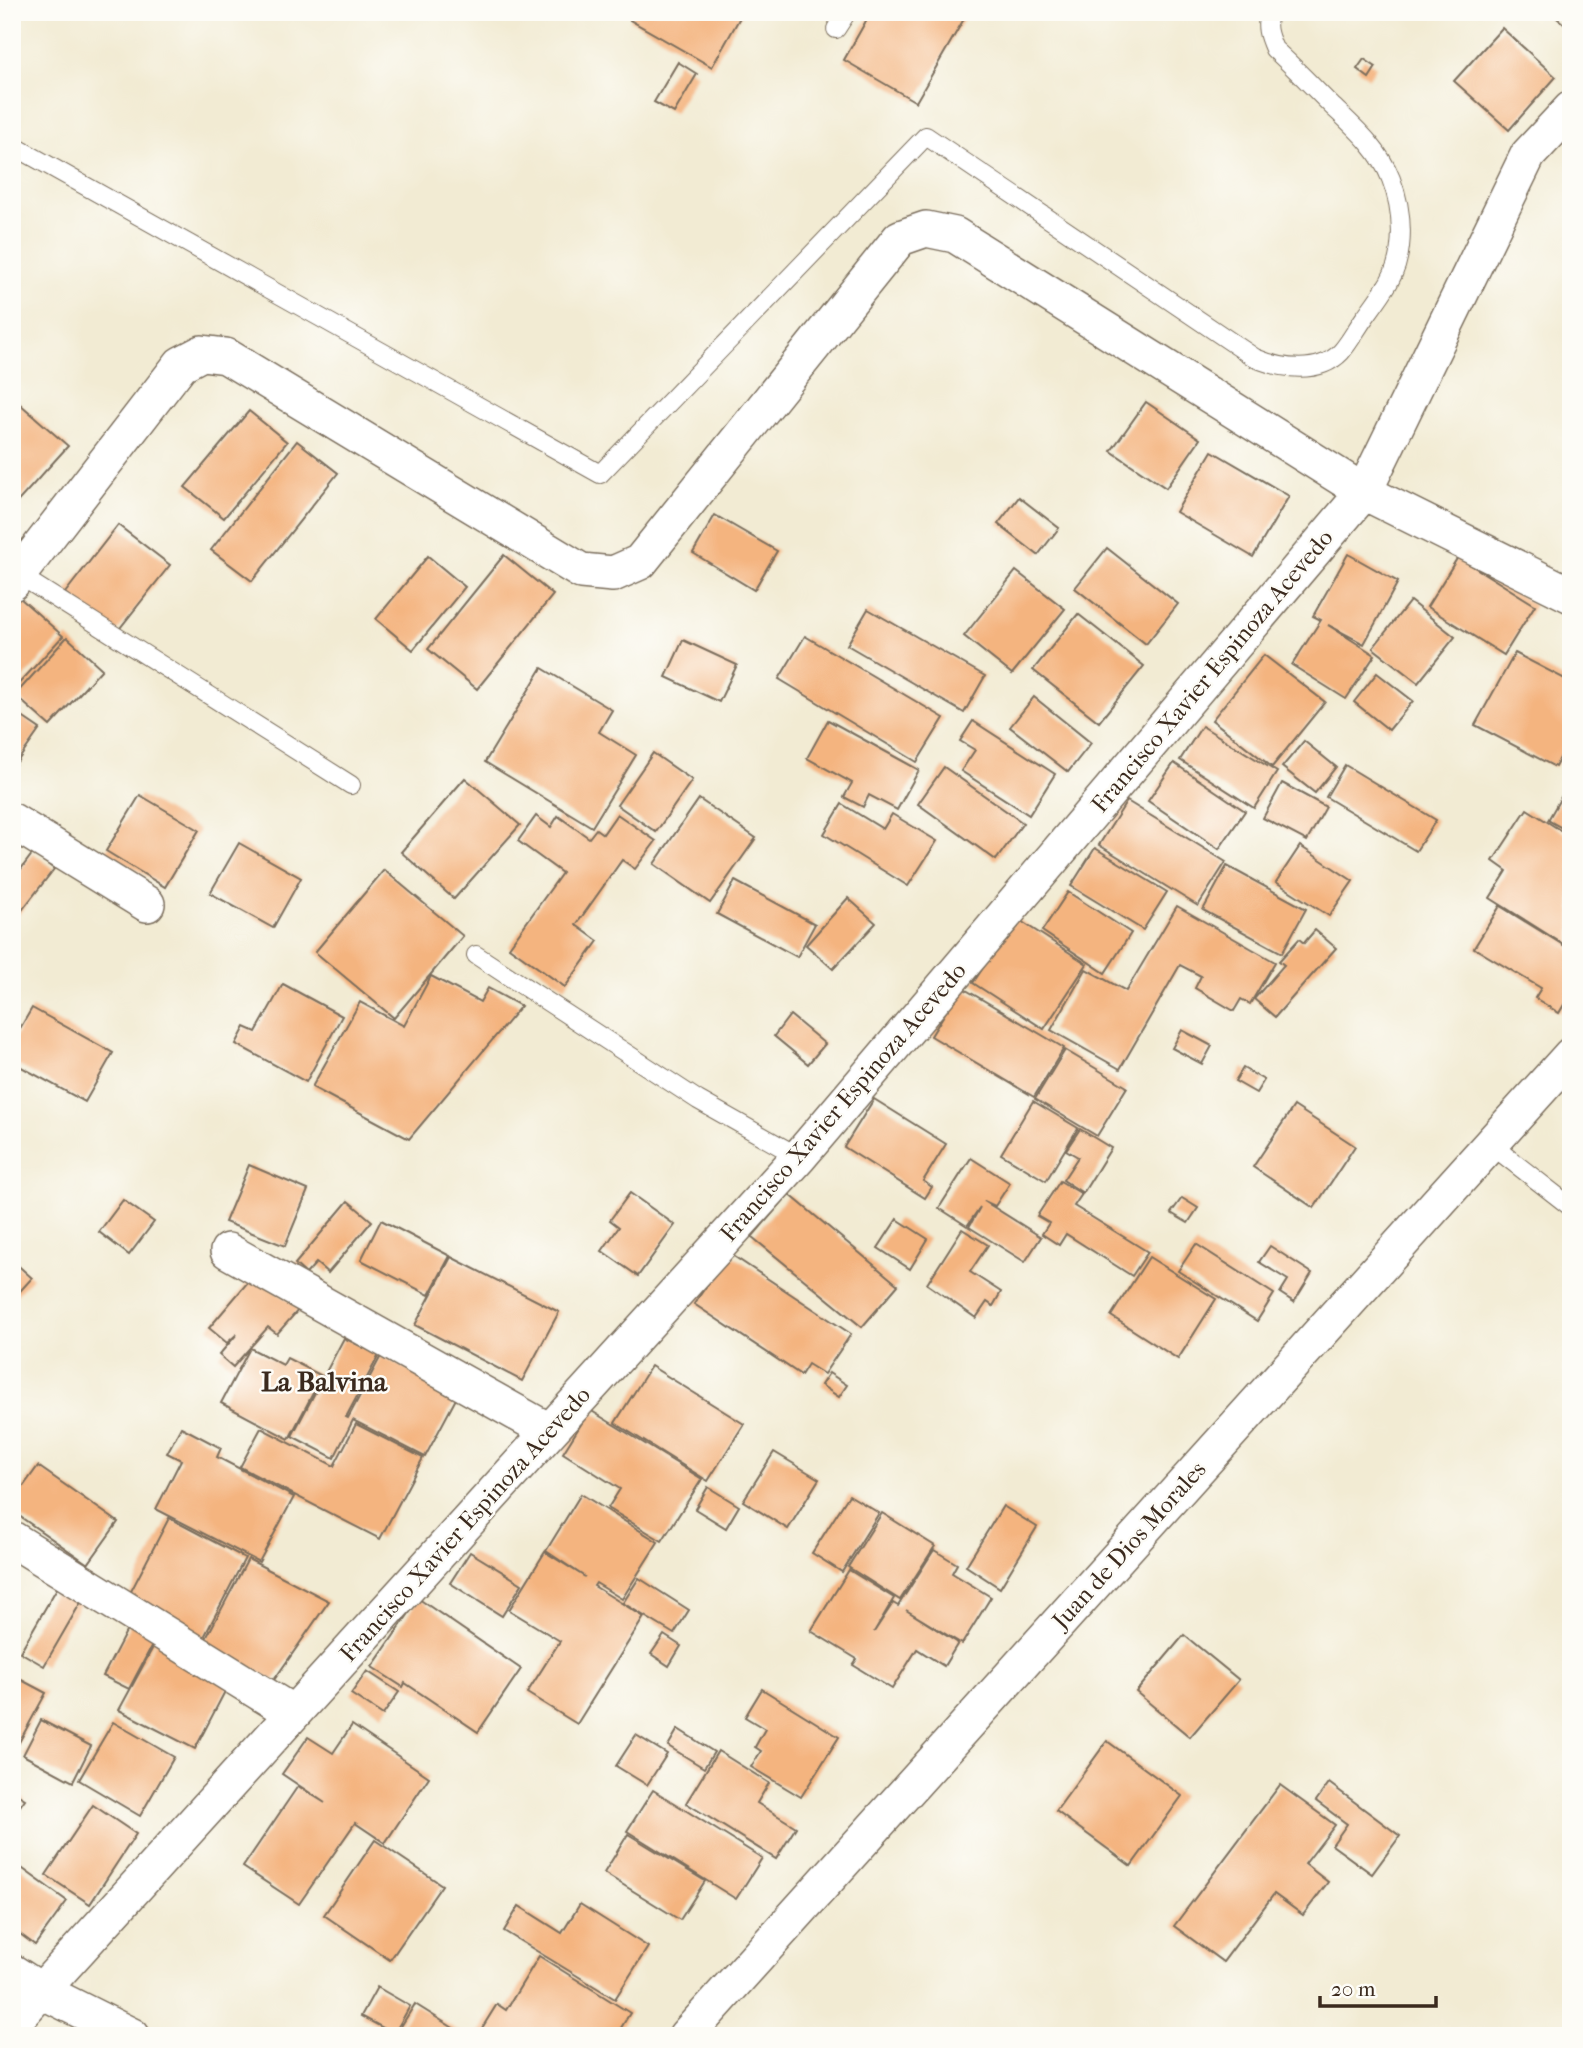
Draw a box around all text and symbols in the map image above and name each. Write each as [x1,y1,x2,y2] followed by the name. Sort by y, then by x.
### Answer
[1085,524,1339,818] street label: Francisco Xavier Espinoza Acevedo
[714,957,972,1247] street label: Francisco Xavier Espinoza Acevedo
[261,1365,388,1398] district label: La Balvina
[334,1381,596,1667] street label: Francisco Xavier Espinoza Acevedo
[1045,1455,1212,1636] street label: Juan de Dios Morales
[1320,1964,1436,2008] scale bar
[1331,1977,1376,2001] text: 20 m

